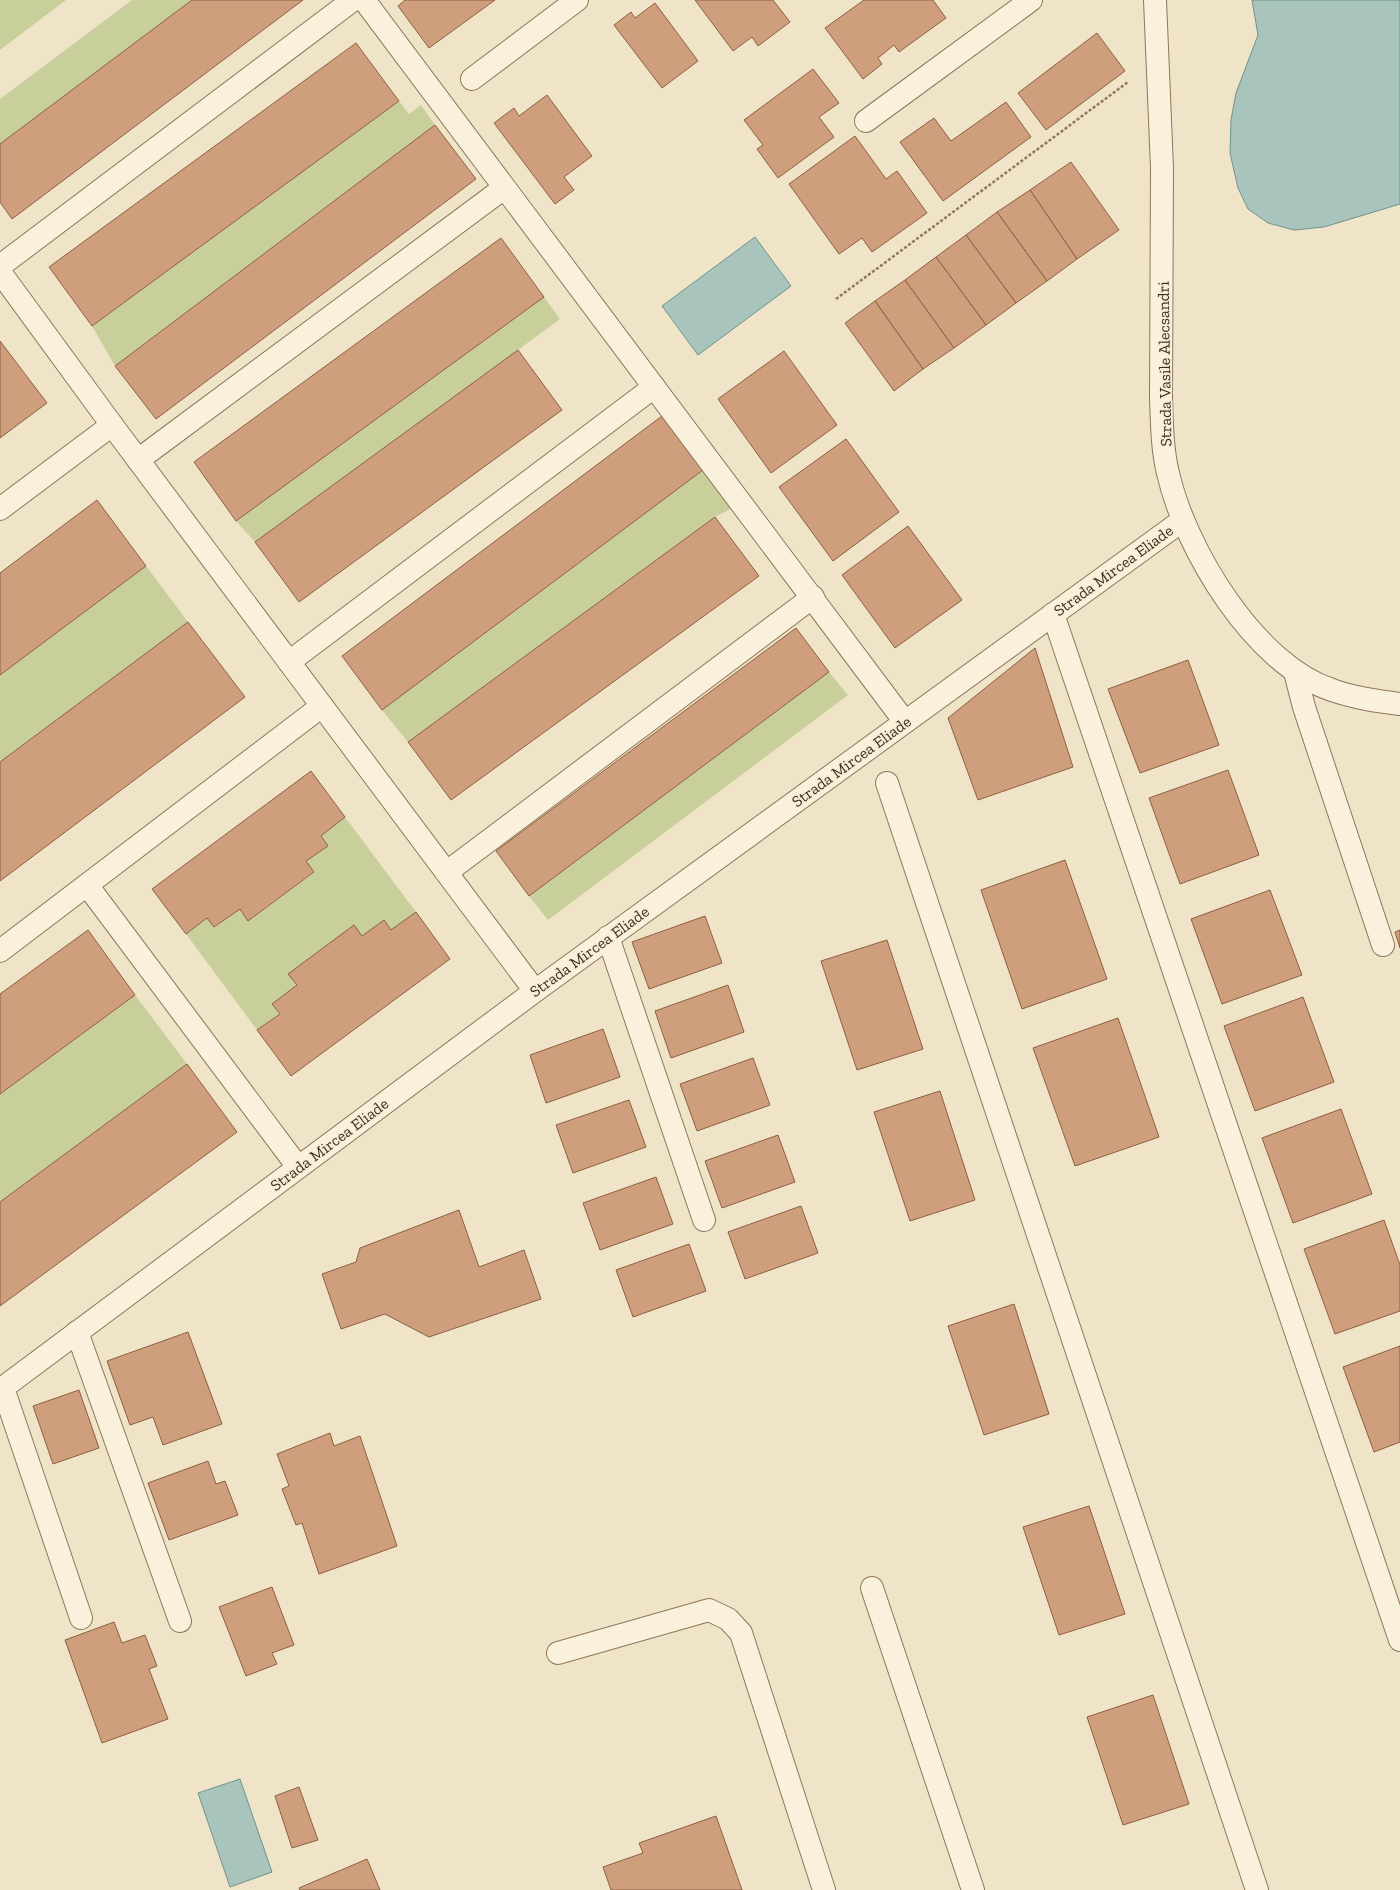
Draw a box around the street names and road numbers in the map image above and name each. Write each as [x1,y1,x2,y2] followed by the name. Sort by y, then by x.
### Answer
[1154,281,1175,447] street label: Strada Vasile Alecsandri
[1050,521,1177,620] street label: Strada Mircea Eliade
[788,712,915,811] street label: Strada Mircea Eliade
[526,902,653,1001] street label: Strada Mircea Eliade
[267,1094,392,1195] street label: Strada Mircea Eliade

